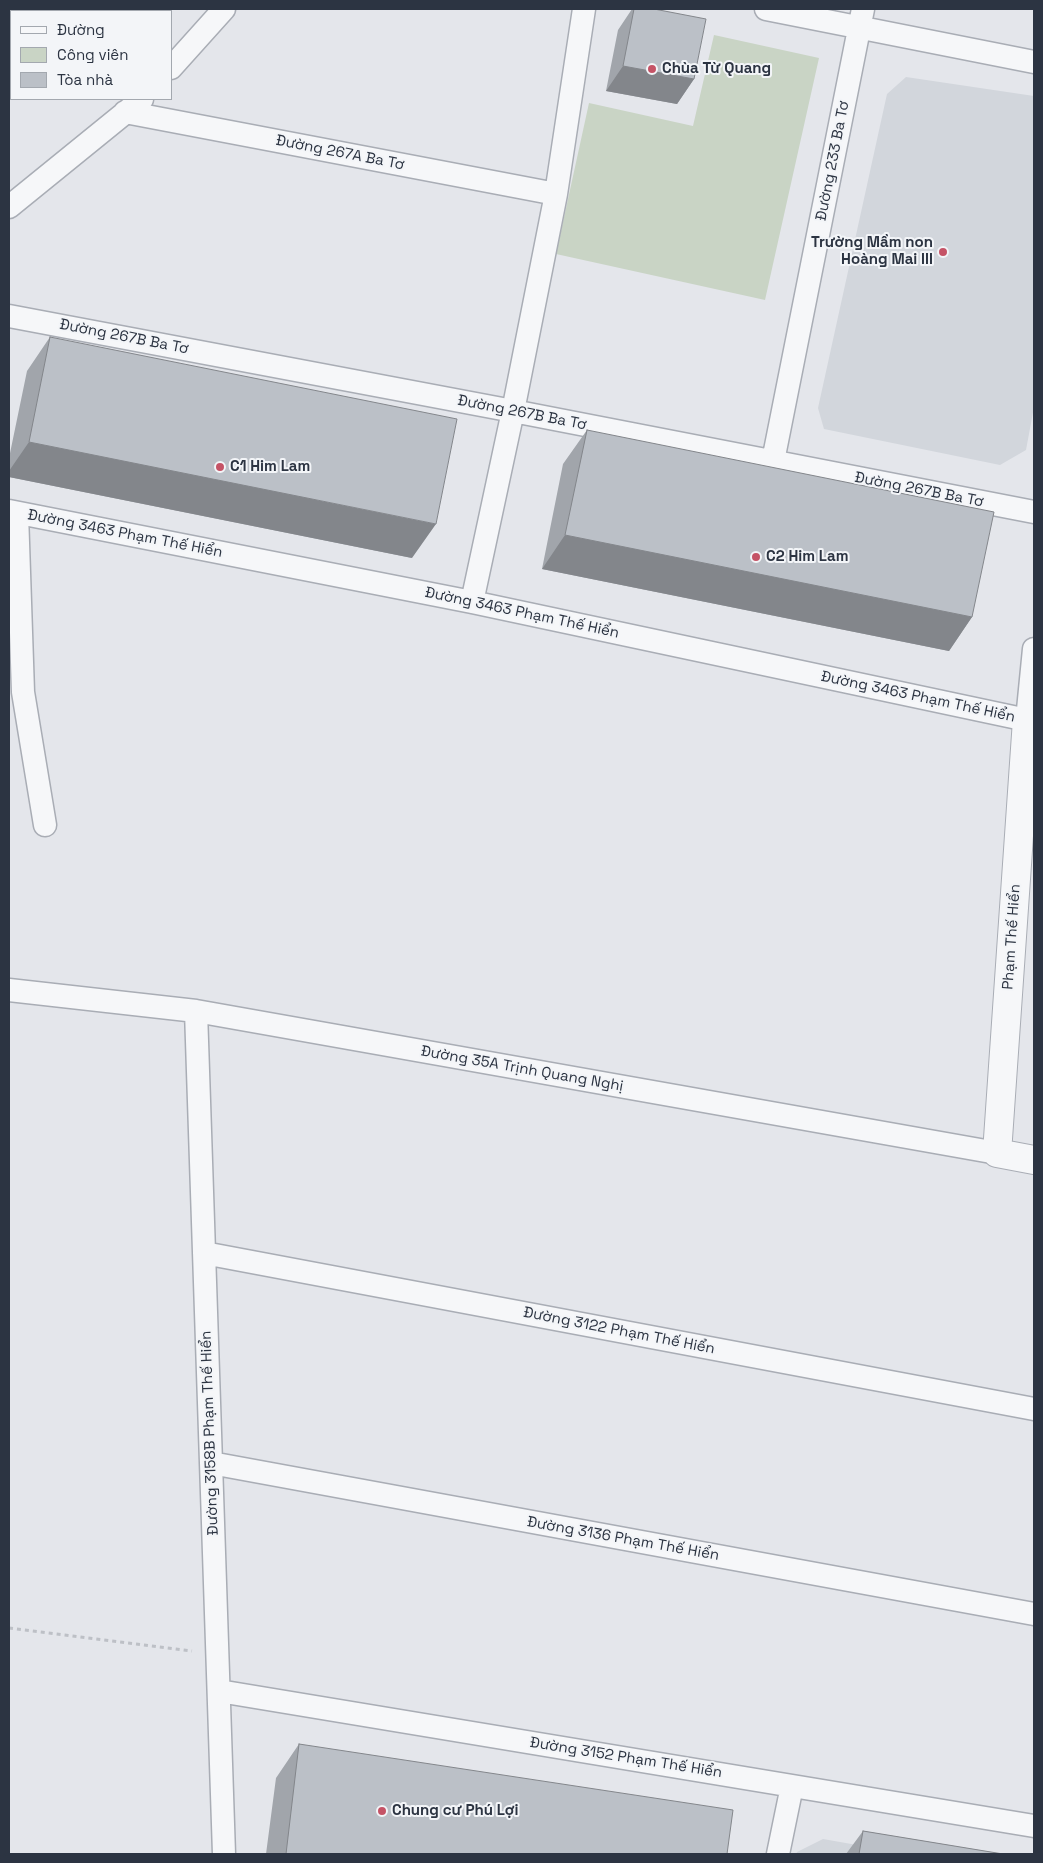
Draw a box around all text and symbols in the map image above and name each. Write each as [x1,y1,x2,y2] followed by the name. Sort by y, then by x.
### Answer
[10,10,172,100] legend
[57,20,105,39] text: Đường
[57,45,128,64] text: Công viên
[662,60,771,78] place label: Chùa Từ Quang
[646,63,658,75] marker: Chùa Từ Quang
[57,70,113,89] text: Tòa nhà
[813,100,853,222] street label: Đường 233 Ba Tơ
[274,132,406,174] street label: Đường 267A Ba Tơ
[811,234,933,269] place label: Trường Mầm non Hoàng Mai III
[937,246,949,258] marker: Trường Mầm non Hoàng Mai III
[58,316,190,358] street label: Đường 267B Ba Tơ
[456,392,588,434] street label: Đường 267B Ba Tơ
[230,458,310,476] place label: C1 Him Lam
[214,461,226,473] marker: C1 Him Lam
[853,469,985,511] street label: Đường 267B Ba Tơ
[26,506,224,562] street label: Đường 3463 Phạm Thế Hiển
[766,548,848,566] place label: C2 Him Lam
[750,551,762,563] marker: C2 Him Lam
[423,584,621,642] street label: Đường 3463 Phạm Thế Hiển
[819,668,1017,726] street label: Đường 3463 Phạm Thế Hiển
[999,884,1025,990] street label: Phạm Thế Hiển
[419,1042,625,1096] street label: Đường 35A Trịnh Quang Nghị
[522,1304,716,1358] street label: Đường 3122 Phạm Thế Hiển
[197,1330,223,1536] street label: Đường 3158B Phạm Thế Hiển
[526,1513,720,1565] street label: Đường 3136 Phạm Thế Hiển
[529,1734,723,1782] street label: Đường 3152 Phạm Thế Hiển
[392,1802,518,1820] place label: Chung cư Phú Lợi
[376,1805,388,1817] marker: Chung cư Phú Lợi

